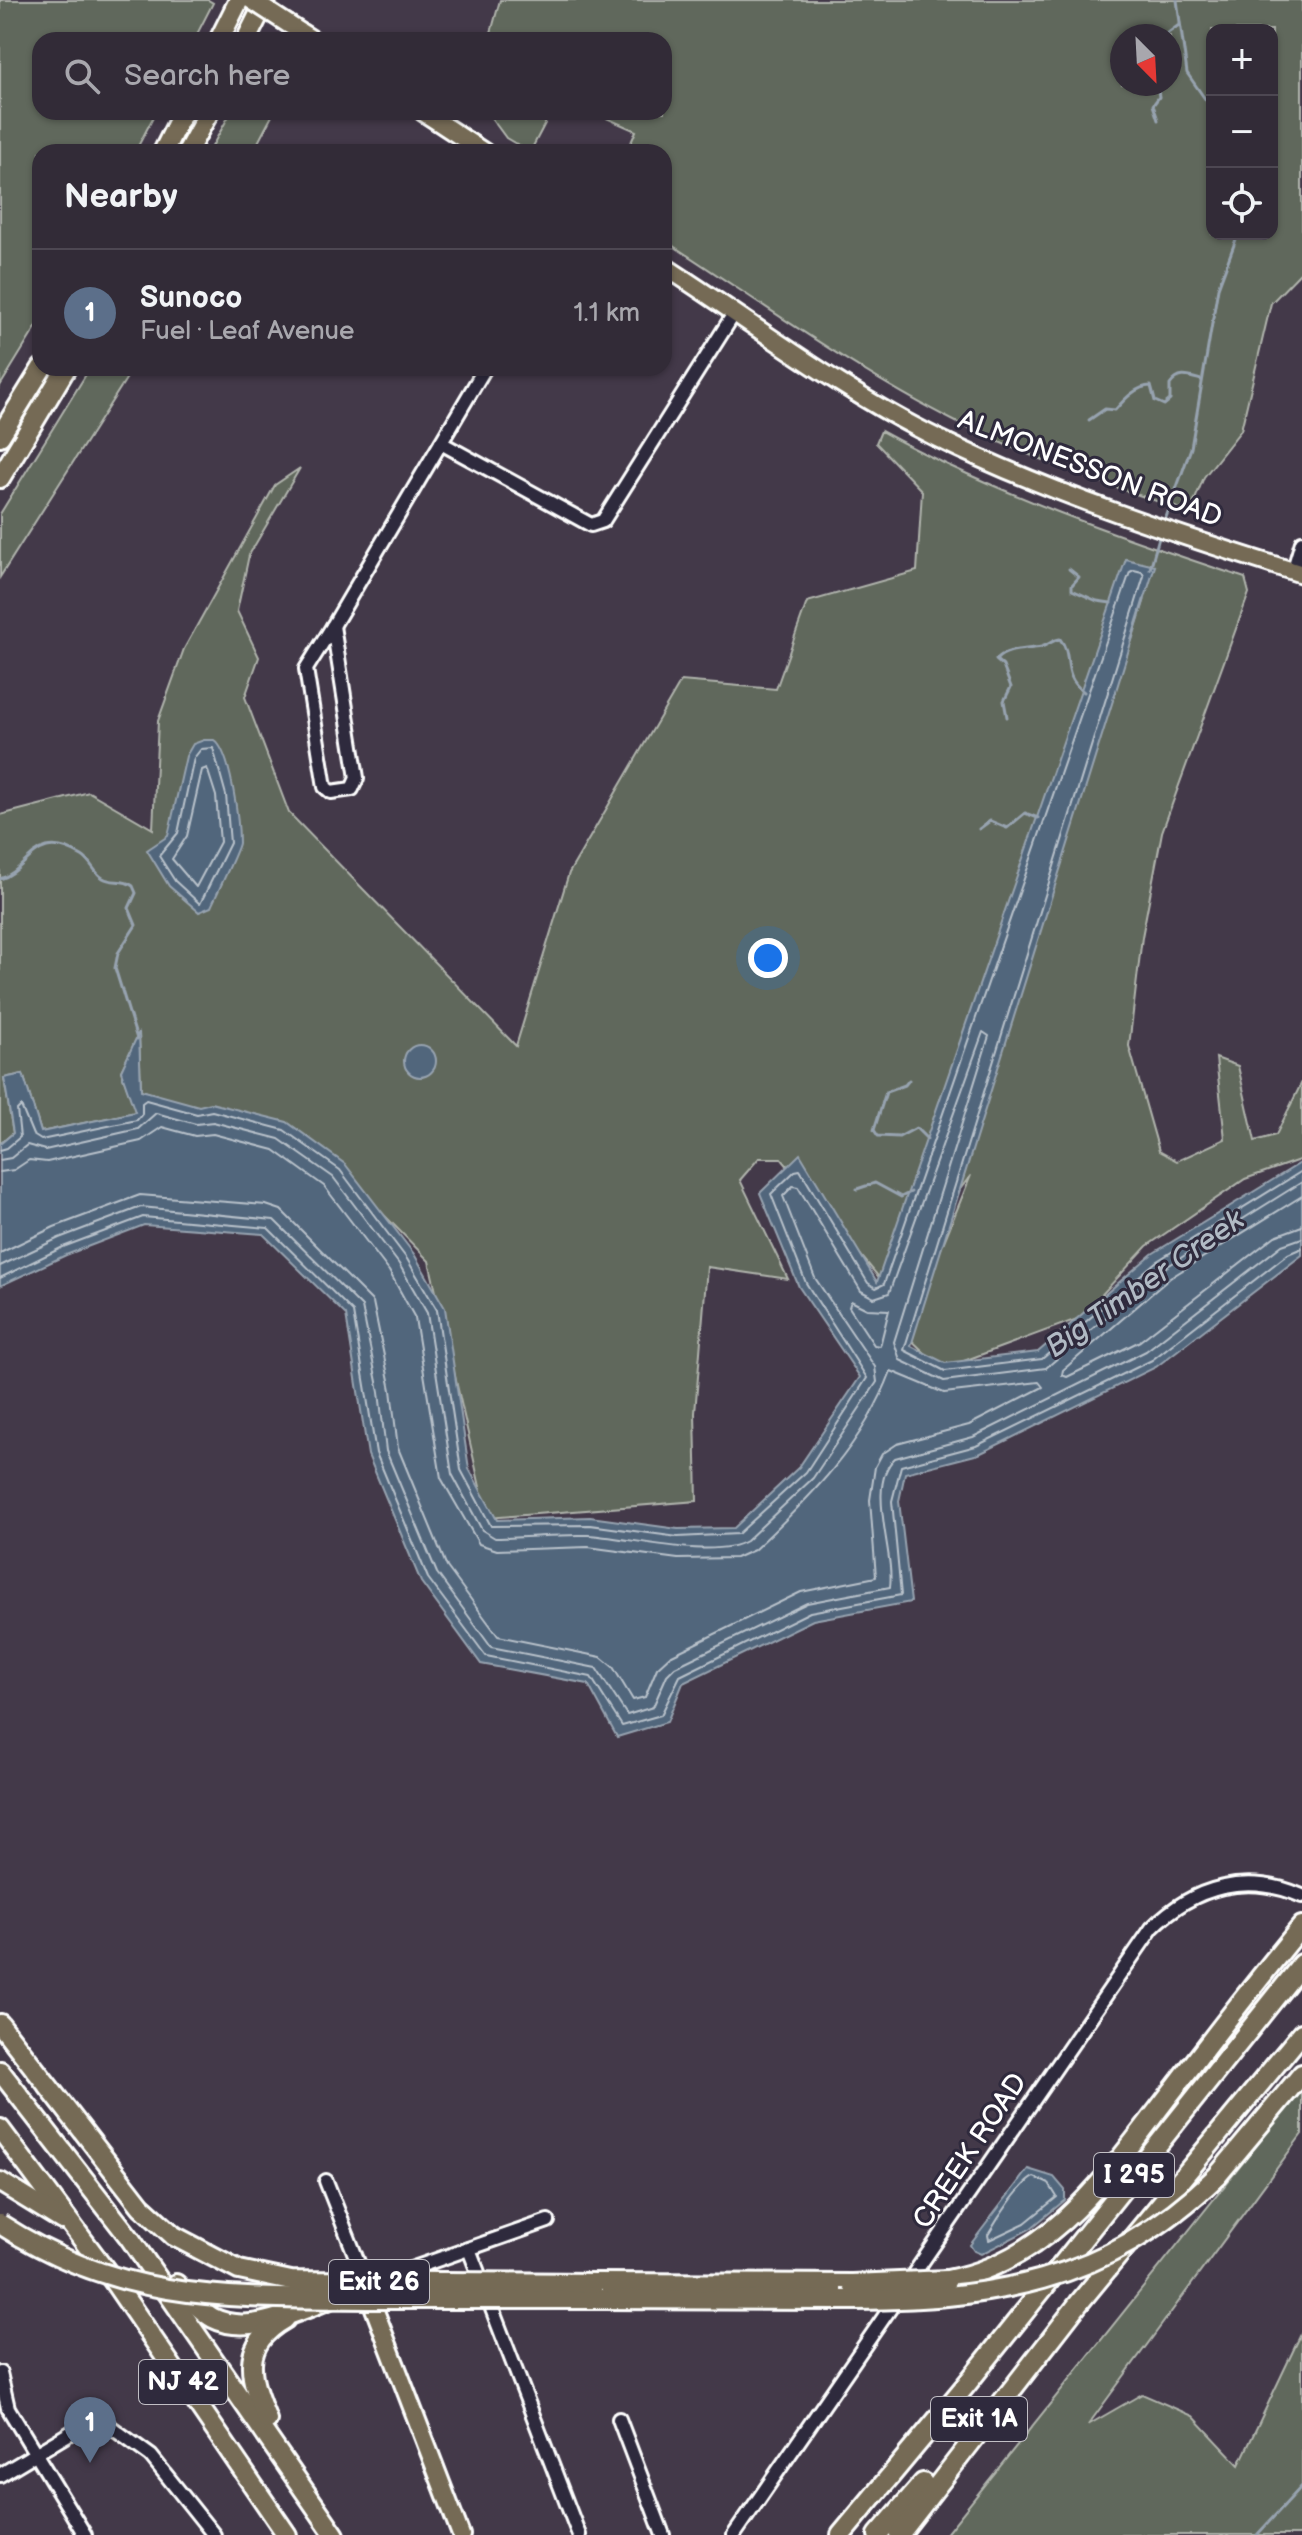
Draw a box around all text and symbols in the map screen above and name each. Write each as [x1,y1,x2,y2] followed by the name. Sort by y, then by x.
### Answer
[1110,24,1182,96] north arrow
[1206,24,1278,240] map controls
[1206,24,1278,96] button: +
[32,32,672,120] search box
[60,54,104,98] icon: search
[124,58,290,94] text: Search here
[1206,96,1278,168] button: −
[1206,168,1278,240] button: locate
[64,176,178,217] text: Nearby
[140,280,242,316] text: Sunoco
[85,298,95,329] text: 1
[574,298,640,329] text: 1.1 km
[140,316,355,347] text: Fuel · Leaf Avenue
[953,403,1227,535] street label: ALMONESSON ROAD
[748,938,788,978] your location
[1039,1202,1252,1366] water label: Big Timber Creek
[906,2067,1034,2235] street label: CREEK ROAD
[1094,2153,1174,2197] road number: I 295
[329,2260,429,2304] road number: Exit 26
[139,2360,227,2404] road number: NJ 42
[64,2397,116,2463] pin: 1
[931,2397,1027,2441] road number: Exit 1A

